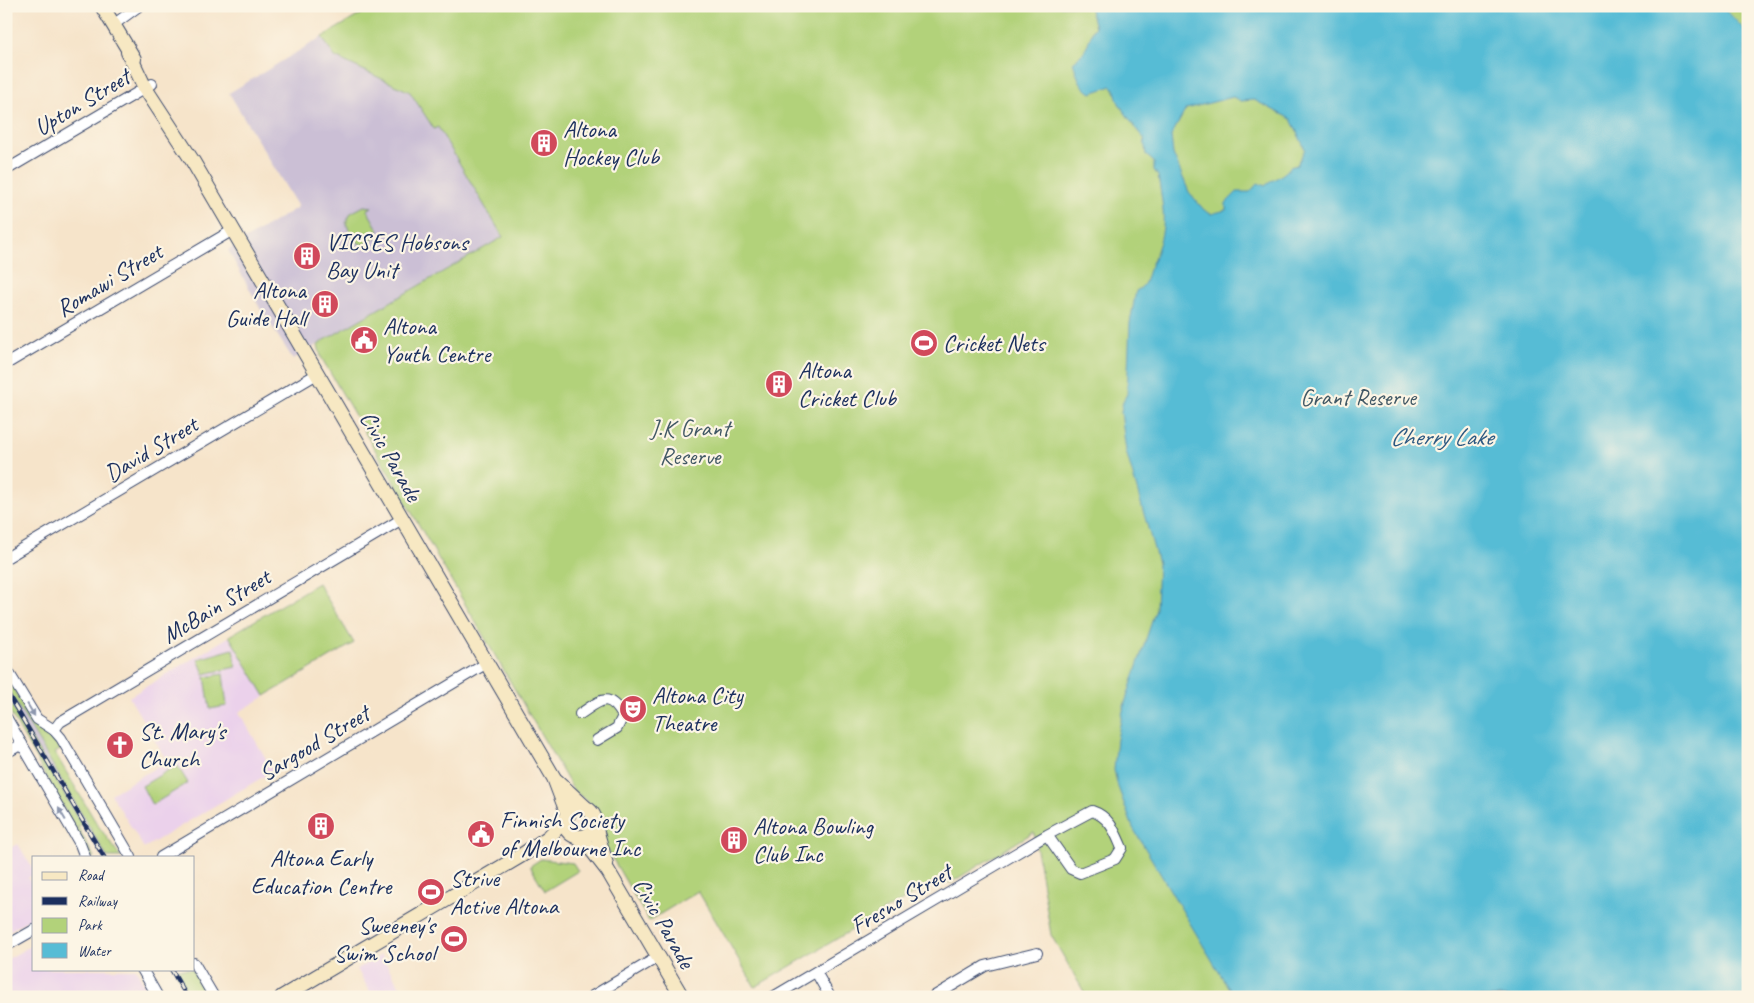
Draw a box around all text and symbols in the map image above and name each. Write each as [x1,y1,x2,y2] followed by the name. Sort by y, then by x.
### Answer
[29,60,138,142] street label: Upton Street
[563,114,660,172] place label: Altona Hockey Club
[529,128,559,158] building icon: Altona Hockey Club
[326,227,470,285] place label: VICSES Hobsons Bay Unit
[50,236,169,323] street label: Romawi Street
[292,241,322,271] building icon: VICSES Hobsons Bay Unit
[226,275,310,333] place label: Altona Guide Hall
[310,289,340,319] building icon: Altona Guide Hall
[383,311,492,369] place label: Altona Youth Centre
[349,325,379,355] public building icon: Altona Youth Centre
[909,328,939,358] sports icon: Cricket Nets
[943,328,1046,358] place label: Cricket Nets
[798,355,898,413] place label: Altona Cricket Club
[764,369,794,399] building icon: Altona Cricket Club
[1300,382,1418,412] park label: Grant Reserve
[353,406,430,508] street label: Civic Parade
[99,408,205,488] street label: David Street
[649,413,733,471] park label: J.K Grant Reserve
[1390,421,1496,453] water label: Cherry Lake
[156,561,277,650] street label: McBain Street
[652,680,745,738] place label: Altona City Theatre
[618,694,648,724] theatre icon: Altona City Theatre
[253,697,377,788] street label: Sargood Street
[27,703,36,716] one-way arrow
[139,716,228,774] place label: St. Mary's Church
[105,730,135,760] church icon: St. Mary's Church
[500,805,642,863] place label: Finnish Society of Melbourne Inc
[58,807,67,820] one-way arrow
[306,811,336,841] building icon: Altona Early Education Centre
[753,811,874,869] place label: Altona Bowling Club Inc
[466,819,496,849] public building icon: Finnish Society of Melbourne Inc
[719,825,749,855] building icon: Altona Bowling Club Inc
[251,843,394,901] place label: Altona Early Education Centre
[32,856,195,970] legend
[845,856,960,941] street label: Fresno Street
[450,863,560,921] place label: Strive Active Altona
[78,866,105,885] text: Road
[626,873,703,975] street label: Civic Parade
[416,877,446,907] sports icon: Strive Active Altona
[78,892,119,911] text: Railway
[334,910,439,968] place label: Sweeney's Swim School
[78,916,103,935] text: Park
[439,924,469,954] sports icon: Sweeney's Swim School
[78,942,112,961] text: Water

